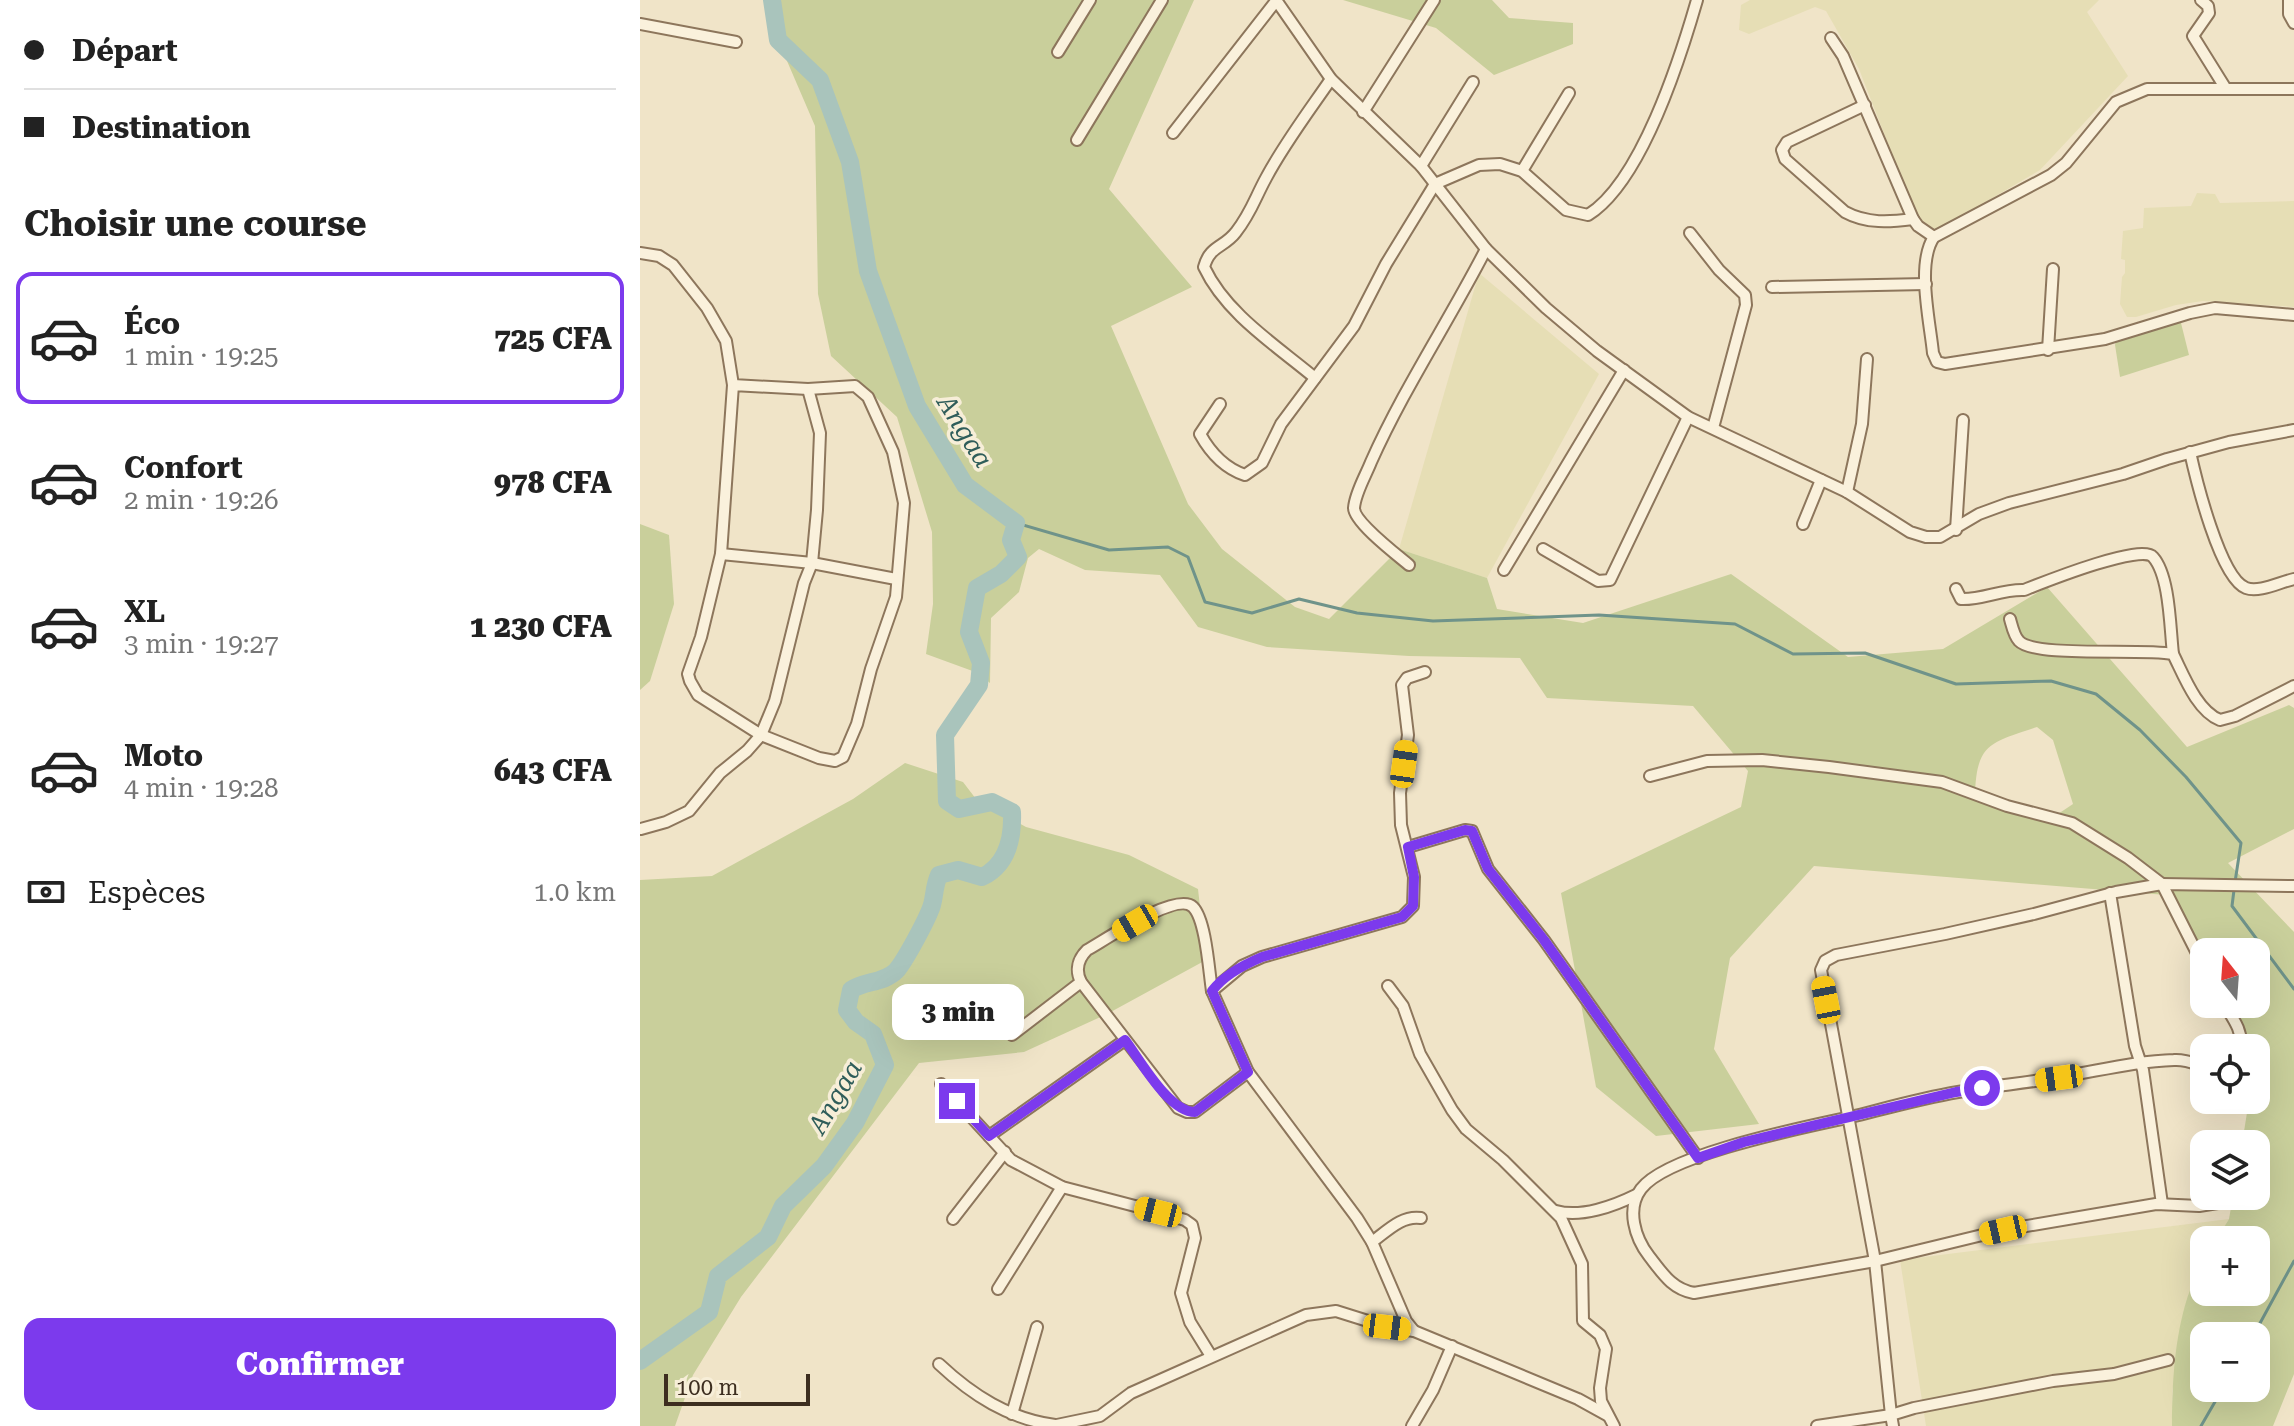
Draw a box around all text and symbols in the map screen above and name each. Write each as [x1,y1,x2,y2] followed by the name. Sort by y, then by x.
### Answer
[72,33,178,68] text: Départ
[72,110,251,145] text: Destination
[24,203,367,245] text: Choisir une course
[28,302,100,374] icon: car
[124,306,180,341] text: Éco
[494,321,612,356] text: 725 CFA
[124,341,279,371] text: 1 min · 19:25
[930,388,999,473] water label: Angaa
[28,446,100,518] icon: car
[124,450,243,485] text: Confort
[494,465,612,500] text: 978 CFA
[124,485,279,515] text: 2 min · 19:26
[28,590,100,662] icon: car
[124,594,165,629] text: XL
[470,609,612,644] text: 1 230 CFA
[124,629,279,659] text: 3 min · 19:27
[28,734,100,806] icon: car
[124,738,203,773] text: Moto
[1389,739,1419,789] car
[494,753,612,788] text: 643 CFA
[124,773,279,803] text: 4 min · 19:28
[24,870,68,914] icon: cash
[88,875,205,910] text: Espèces
[533,877,616,907] text: 1.0 km
[1108,901,1162,945] car
[2190,938,2270,1018] north arrow
[2190,938,2270,1402] map controls
[1810,974,1842,1026] car
[891,985,1023,1041] callout: 3 min
[921,997,995,1027] text: 3 min
[2190,1034,2270,1114] button: locate
[801,1055,868,1141] water label: Angaa
[2034,1063,2084,1093] car
[1964,1070,2000,1106] route start
[939,1083,975,1119] route end
[2190,1130,2270,1210] button: layers
[1132,1195,1184,1229] car
[1977,1213,2029,1247] car
[2190,1226,2270,1306] button: +
[1362,1312,1412,1342] car
[24,1318,616,1410] button: Confirmer
[2190,1322,2270,1402] button: −
[664,1370,810,1406] scale bar
[676,1375,739,1400] text: 100 m

